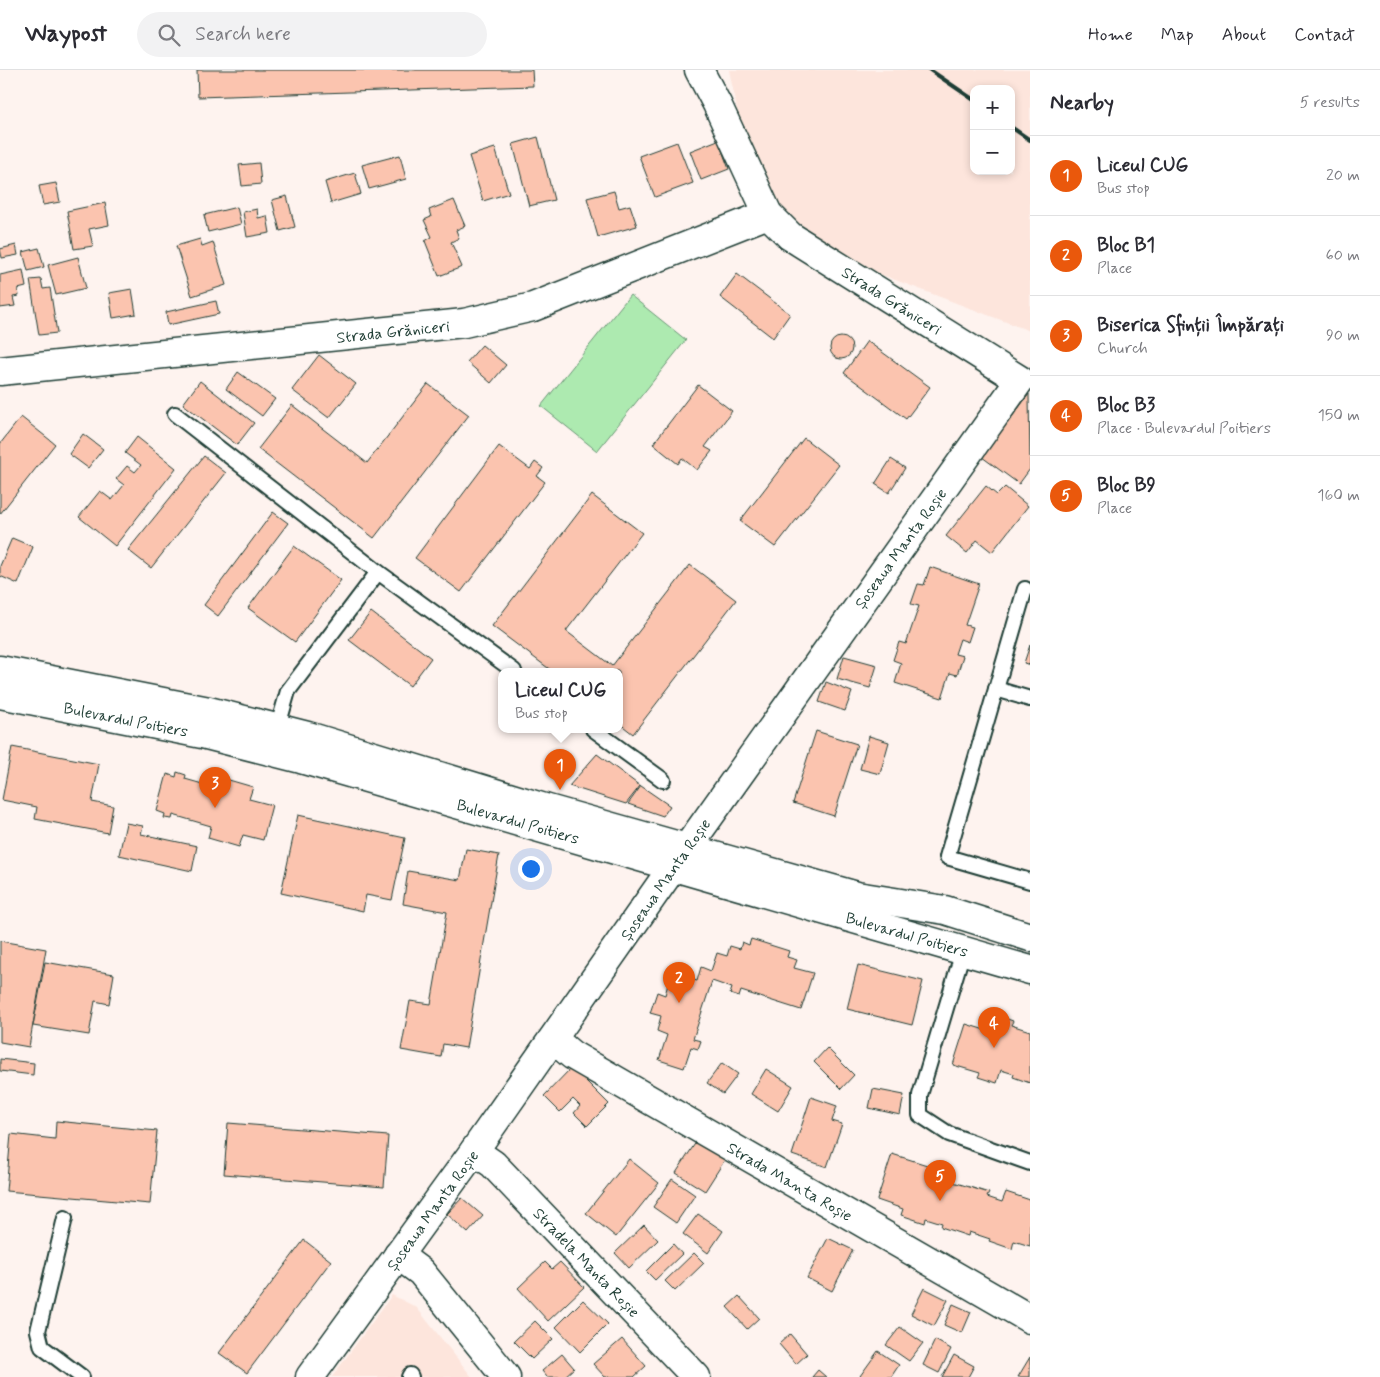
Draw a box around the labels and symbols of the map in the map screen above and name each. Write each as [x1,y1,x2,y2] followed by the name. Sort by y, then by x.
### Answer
[837,262,945,340] street label: Strada Grăniceri
[335,316,451,349] street label: Strada Grăniceri
[850,484,952,613] street label: Șoseaua Manta Roșie
[62,698,190,743] street label: Bulevardul Poitiers
[544,749,576,790] pin: 1
[199,767,231,808] pin: 3
[454,795,581,850] street label: Bulevardul Poitiers
[616,815,716,945] street label: Șoseaua Manta Roșie
[518,856,544,882] your location
[843,908,970,963] street label: Bulevardul Poitiers
[663,962,695,1003] pin: 2
[978,1007,1010,1048] pin: 4
[723,1138,856,1227] street label: Strada Manta Roșie
[382,1146,484,1275] street label: Șoseaua Manta Roșie
[924,1160,956,1201] pin: 5
[528,1204,644,1323] street label: Stradela Manta Roșie

